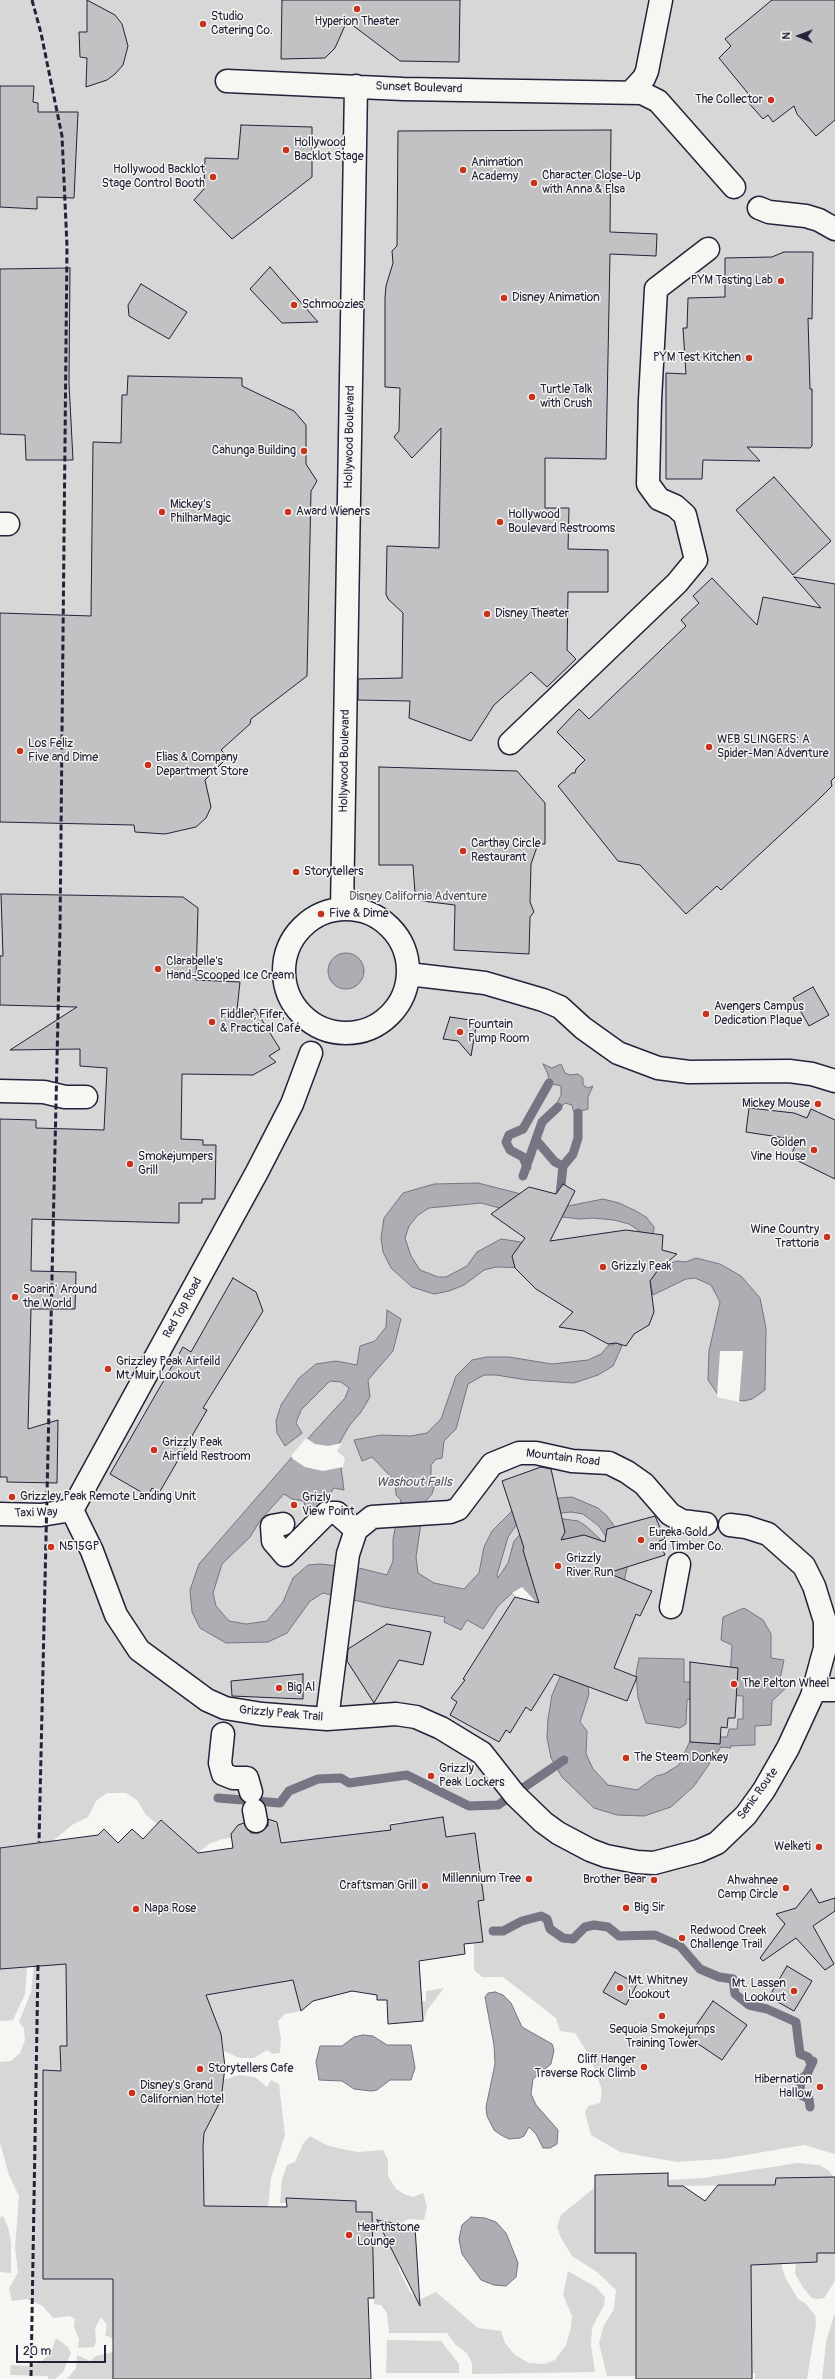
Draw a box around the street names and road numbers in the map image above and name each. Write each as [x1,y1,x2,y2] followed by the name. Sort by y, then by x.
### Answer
[375,79,463,97] street label: Sunset Boulevard
[342,385,358,489] street label: Hollywood Boulevard
[337,709,353,813] street label: Hollywood Boulevard
[160,1275,206,1341] street label: Red Top Road
[525,1446,601,1470] street label: Mountain Road
[14,1505,58,1521] street label: Taxi Way
[238,1703,324,1725] street label: Grizzly Peak Trail
[734,1765,782,1823] street label: Senic Route

